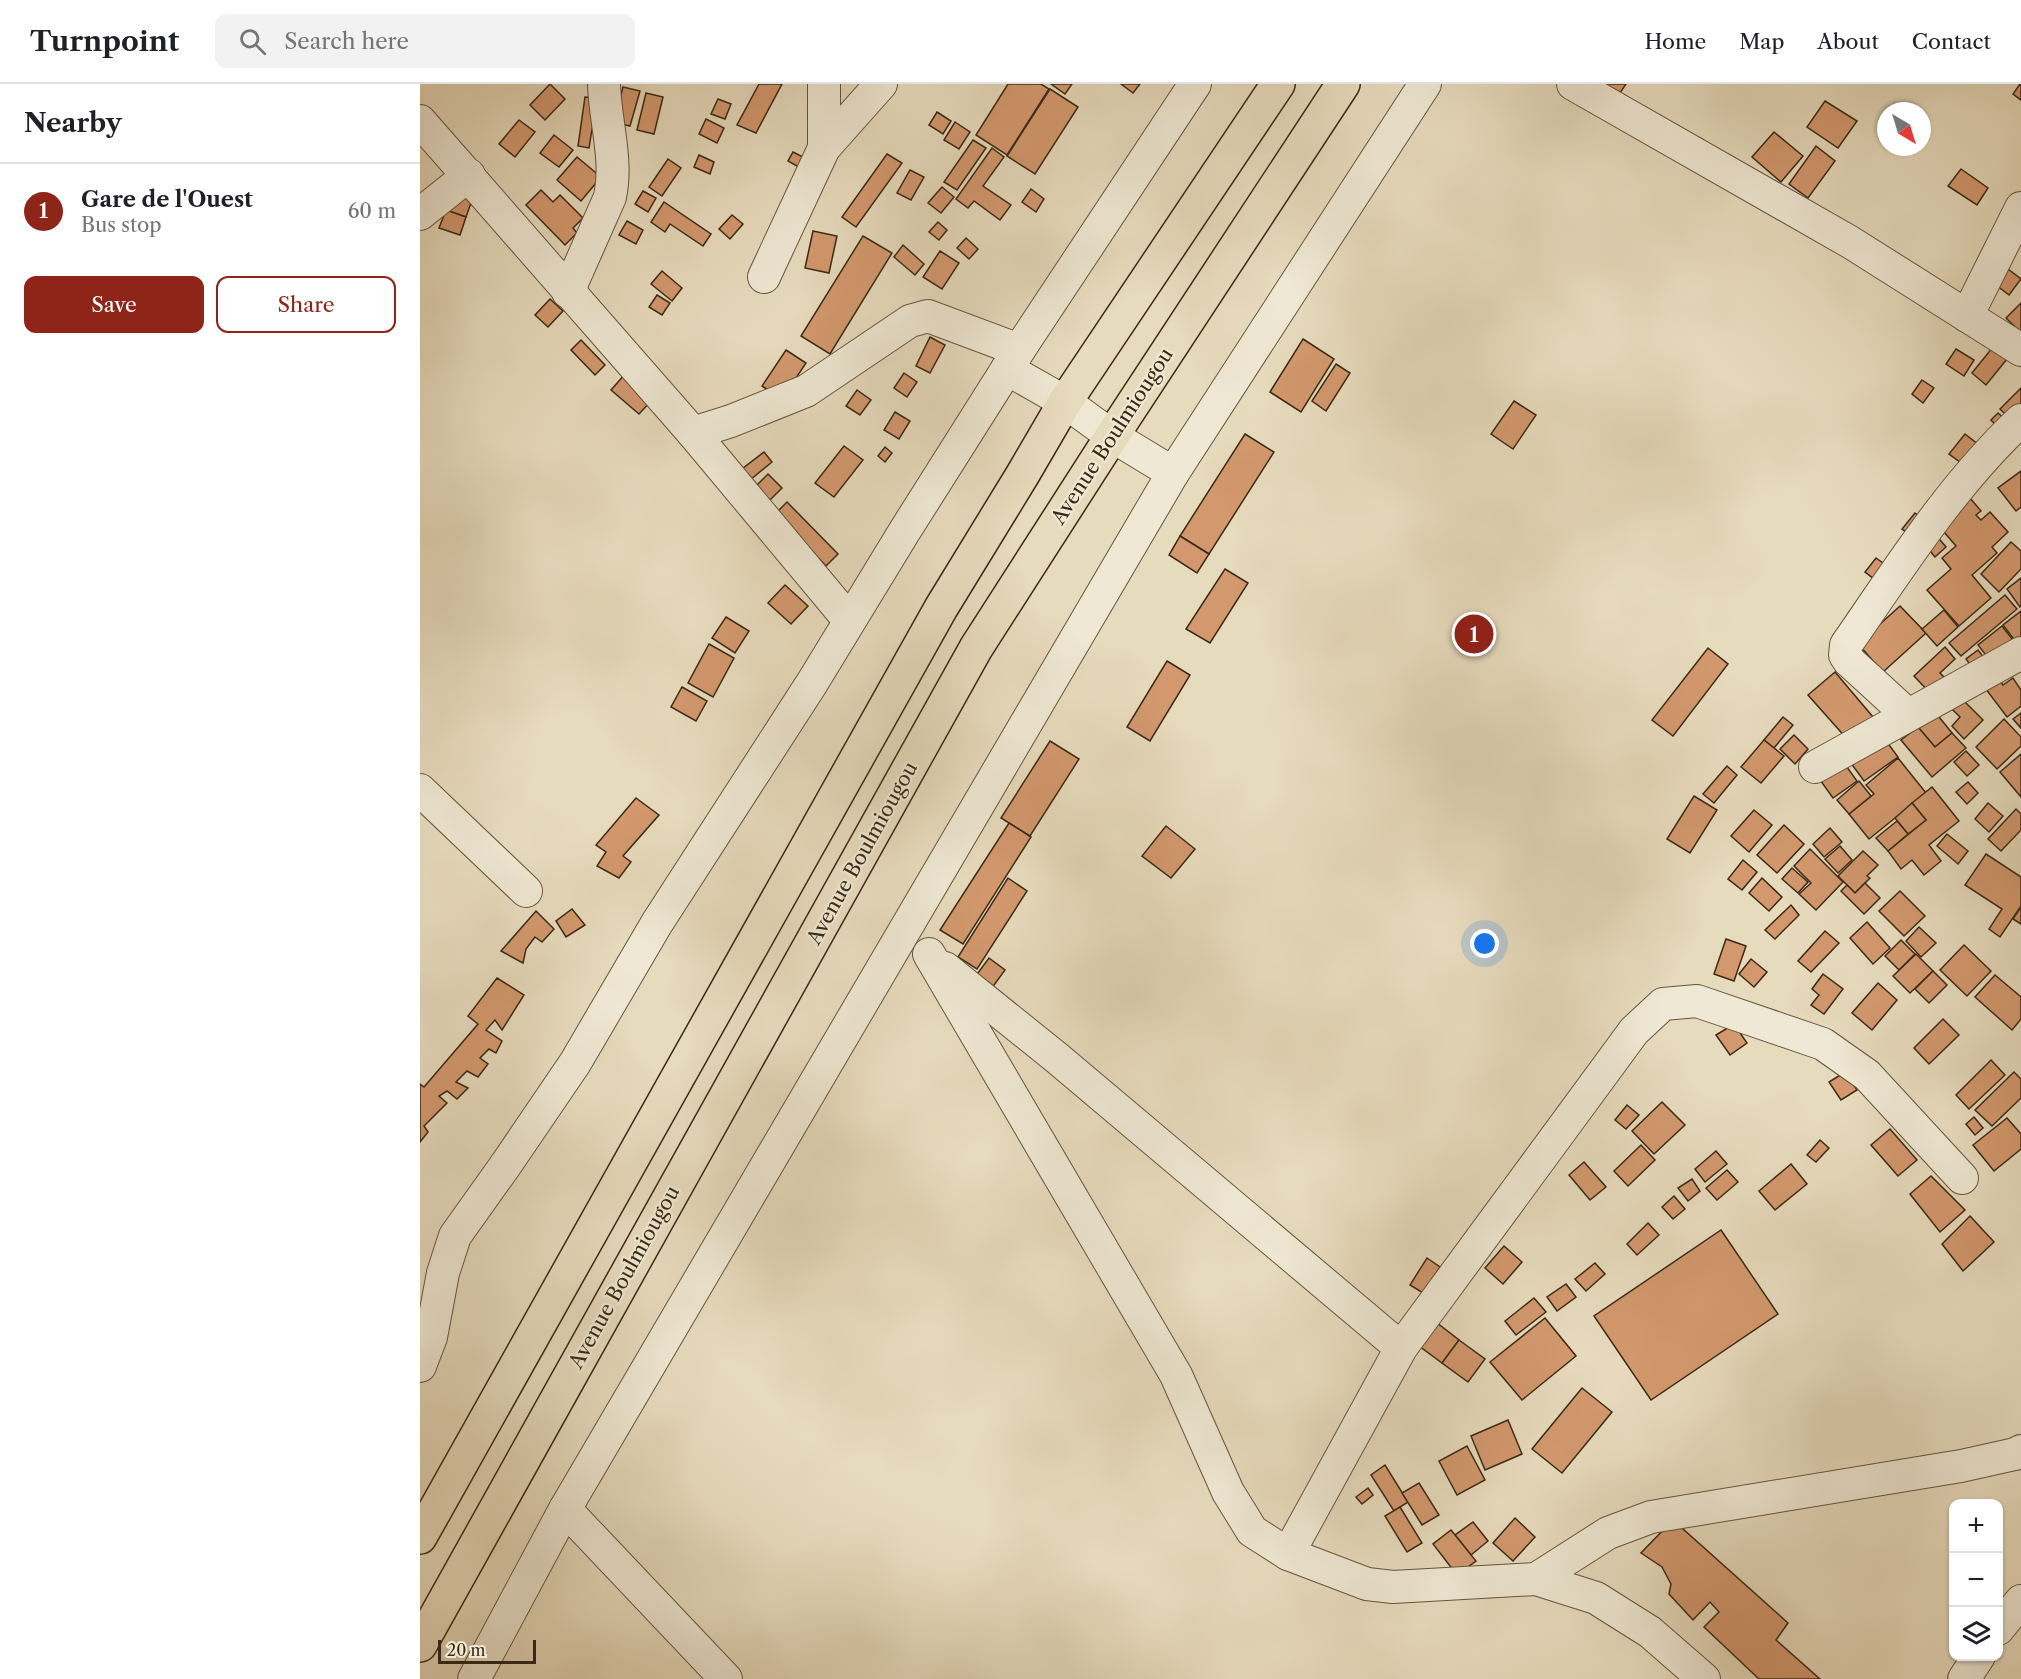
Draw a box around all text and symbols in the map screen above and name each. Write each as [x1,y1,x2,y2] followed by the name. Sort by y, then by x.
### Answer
[215,14,635,68] search box
[30,24,179,58] text: Turnpoint
[236,25,269,58] icon: search
[284,28,409,55] text: Search here
[1645,29,1706,54] text: Home
[1739,29,1784,54] text: Map
[1817,29,1879,54] text: About
[1912,29,1991,54] text: Contact
[1877,102,1931,156] north arrow
[24,107,122,139] text: Nearby
[81,186,253,213] text: Gare de l'Ouest
[39,199,48,223] text: 1
[348,199,396,223] text: 60 m
[81,213,162,237] text: Bus stop
[24,276,204,333] button: Save
[216,276,396,333] button: Share
[1045,343,1178,529] street label: Avenue Boulmiougou
[1454,612,1494,656] pin: 1
[801,757,922,949] street label: Avenue Boulmiougou
[1470,929,1499,958] your location
[563,1181,684,1373] street label: Avenue Boulmiougou
[1949,1499,2003,1661] map controls
[1949,1499,2003,1553] button: +
[1949,1553,2003,1607] button: −
[1949,1607,2003,1661] button: layers
[438,1637,536,1664] scale bar
[447,1640,486,1660] text: 20 m

